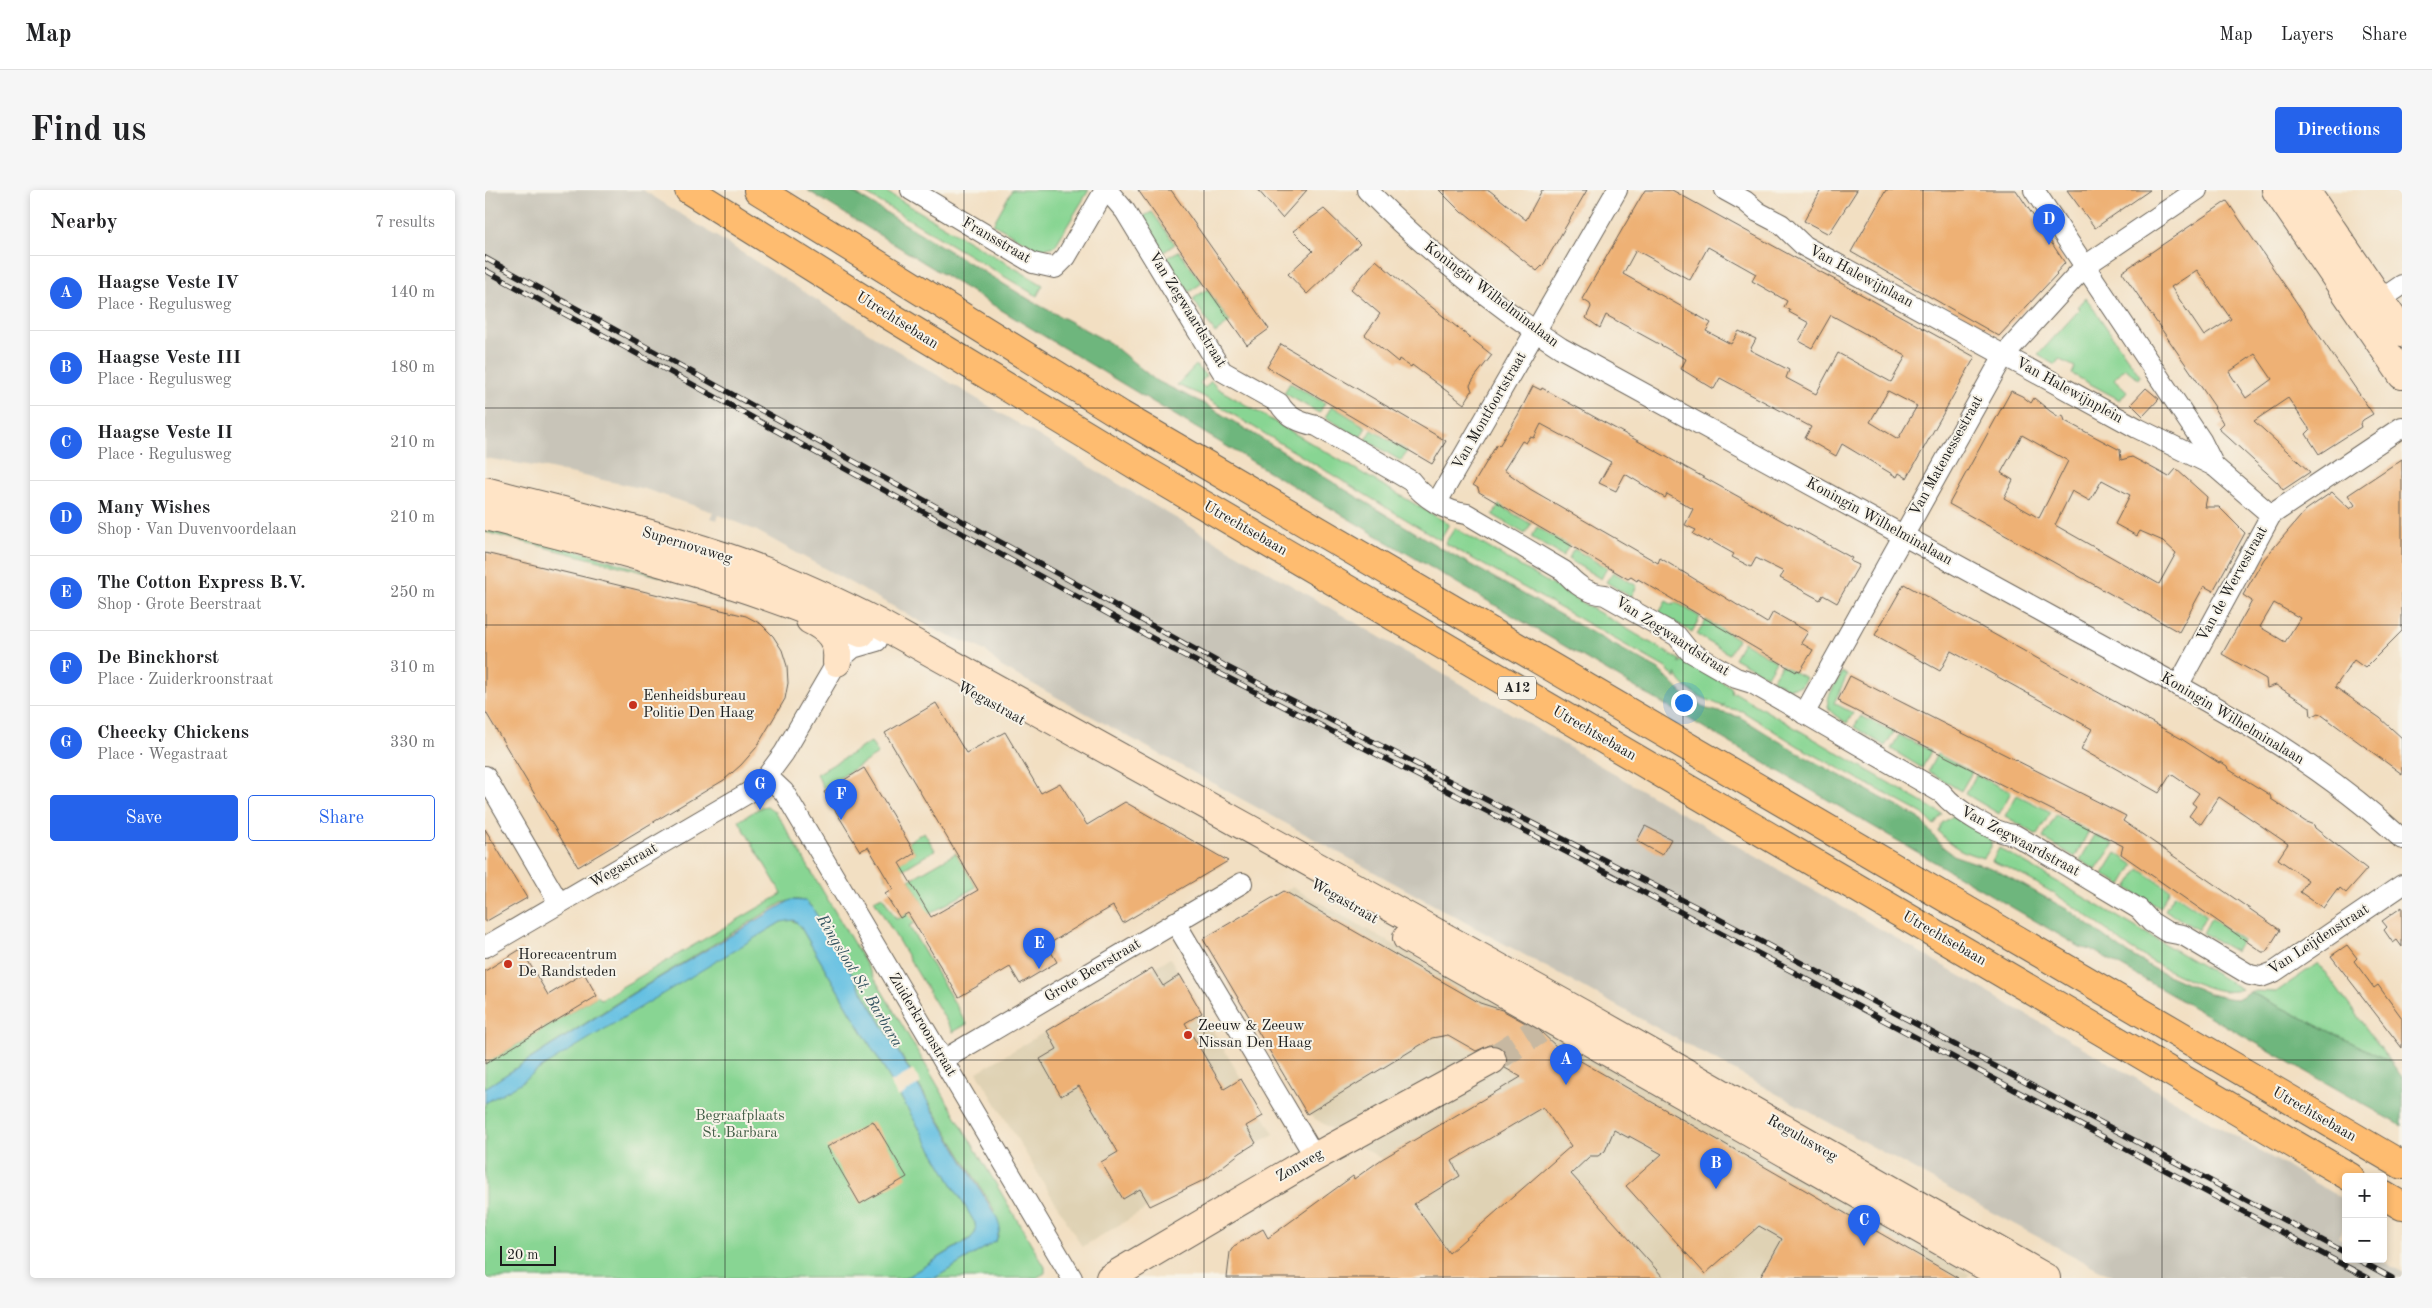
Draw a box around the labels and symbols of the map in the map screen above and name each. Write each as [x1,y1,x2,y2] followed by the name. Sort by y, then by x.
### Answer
[2033,204,2065,245] pin: D
[959,215,1033,267] street label: Fransstraat
[1421,240,1561,350] street label: Koningin Wilhelminalaan
[1806,243,1916,311] street label: Van Halewijnlaan
[1145,250,1229,370] street label: Van Zegwaardstraat
[853,290,941,352] street label: Utrechtsebaan
[1450,350,1530,472] street label: Van Montfoortstraat
[2013,355,2125,427] street label: Van Halewijnplein
[1908,393,1986,519] street label: Van Matenessestraat
[1803,476,1955,568] street label: Koningin Wilhelminalaan
[1201,499,1289,559] street label: Utrechtsebaan
[2195,524,2271,644] street label: Van de Wervestraat
[640,525,734,567] street label: Supernovaweg
[1612,595,1732,679] street label: Van Zegwaardstraat
[2158,670,2306,768] street label: Koningin Wilhelminalaan
[1498,676,1536,699] road number: A12
[955,679,1027,729] street label: Wegastraat
[643,689,754,721] place label: Eenheidsbureau Politie Den Haag
[1671,690,1697,716] your location
[627,699,639,711] marker: Eenheidsbureau Politie Den Haag
[1550,704,1638,764] street label: Utrechtsebaan
[744,769,776,810] pin: G
[825,779,857,820] pin: F
[1958,804,2082,880] street label: Van Zegwaardstraat
[588,841,660,891] street label: Wegastraat
[1308,877,1380,927] street label: Wegastraat
[2266,902,2372,978] street label: Van Leijdenstraat
[1900,909,1988,969] street label: Utrechtsebaan
[813,911,905,1050] water label: Ringsloot St. Barbara
[1023,928,1055,969] pin: E
[1042,936,1144,1006] street label: Grote Beerstraat
[518,948,617,980] place label: Horecacentrum De Randsteden
[502,958,514,970] marker: Horecacentrum De Randsteden
[885,971,959,1079] street label: Zuiderkroonstraat
[1198,1019,1312,1051] place label: Zeeuw & Zeeuw Nissan Den Haag
[1182,1029,1194,1041] marker: Zeeuw & Zeeuw Nissan Den Haag
[1550,1044,1582,1085] pin: A
[2270,1085,2358,1145] street label: Utrechtsebaan
[695,1109,785,1141] park label: Begraafplaats St. Barbara
[1764,1113,1840,1165] street label: Regulusweg
[1274,1147,1326,1185] street label: Zonweg
[1700,1148,1732,1189] pin: B
[1848,1205,1880,1246] pin: C
[500,1243,556,1266] scale bar

